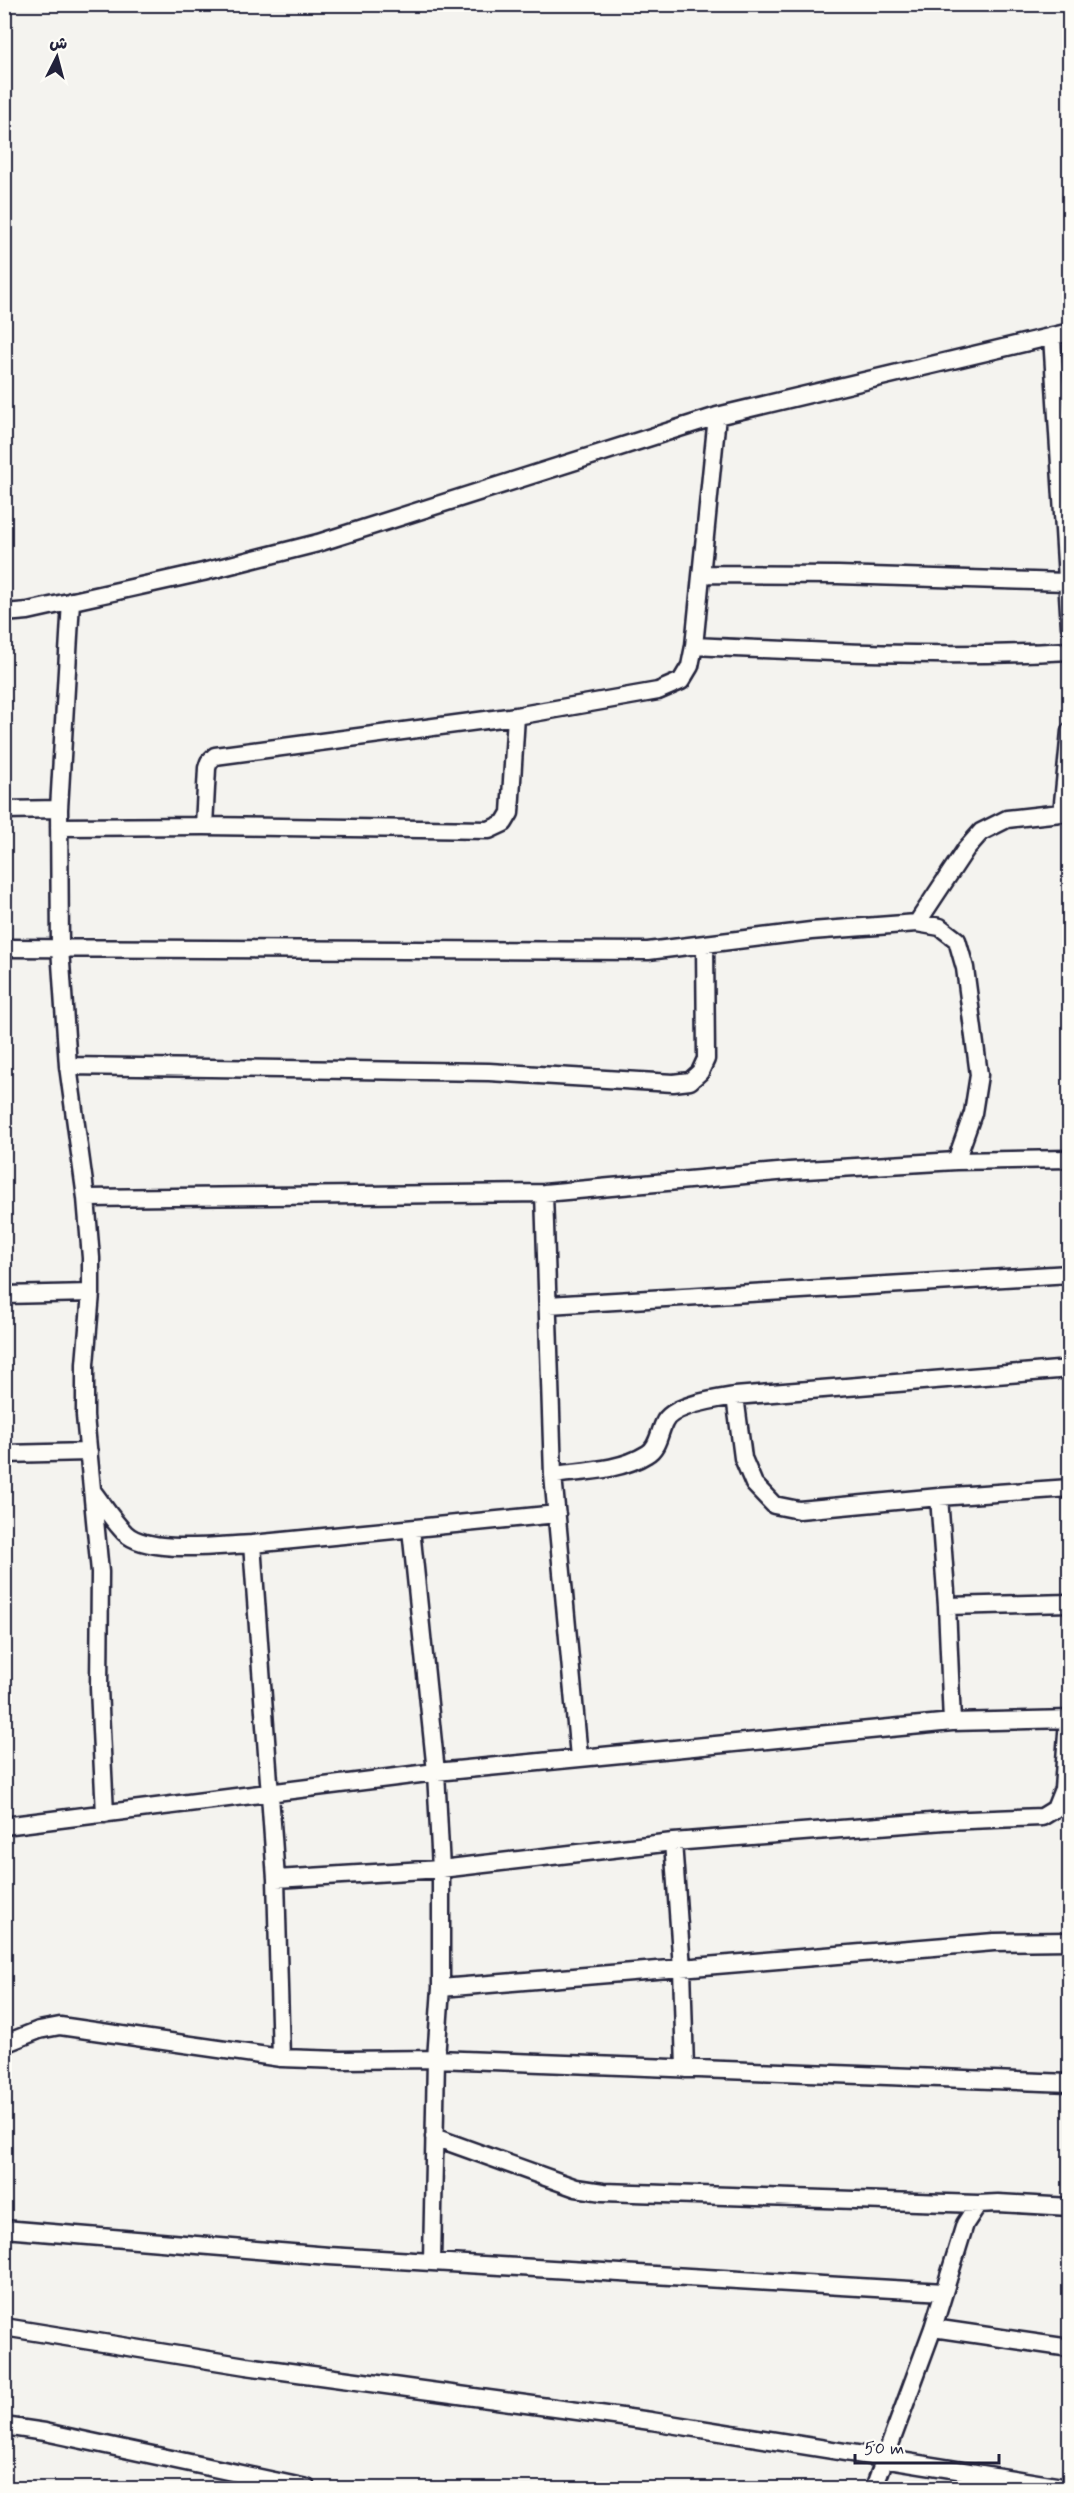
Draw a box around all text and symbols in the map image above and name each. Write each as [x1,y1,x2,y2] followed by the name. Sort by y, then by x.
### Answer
[27,27,87,87] north arrow
[49,32,68,55] text: ش
[855,2427,999,2465] scale bar
[864,2437,904,2461] text: 50 m

